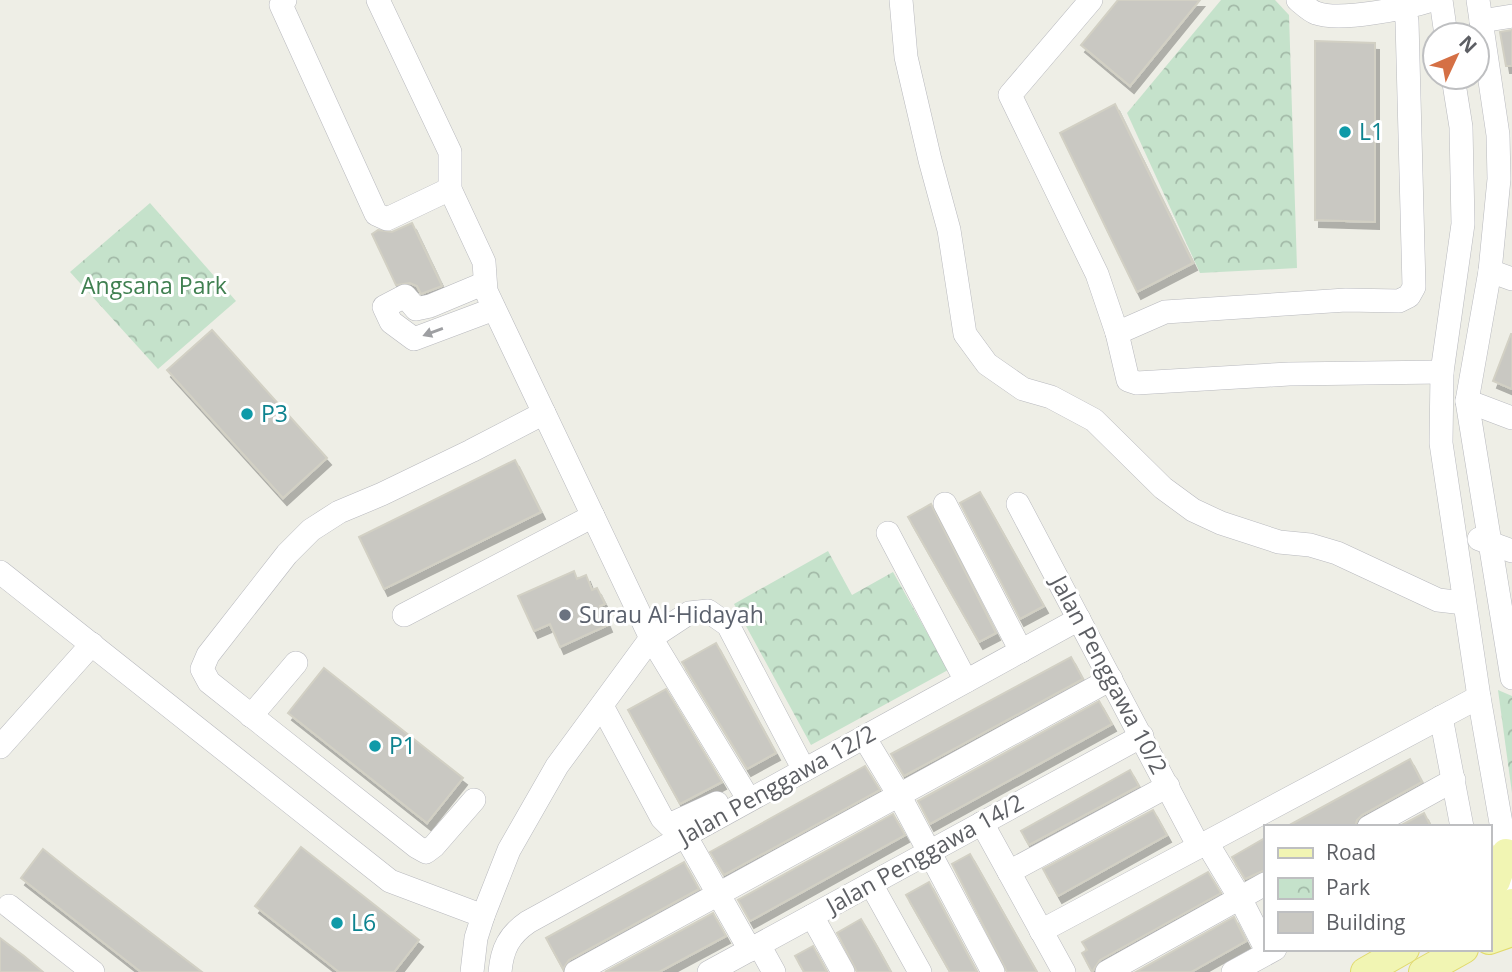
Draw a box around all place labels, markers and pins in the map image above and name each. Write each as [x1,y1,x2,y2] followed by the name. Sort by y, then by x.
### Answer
[1359,115,1384,147] place label: L1
[1337,124,1353,140] marker: L1
[261,397,288,429] place label: P3
[239,406,255,422] marker: P3
[579,598,764,630] place label: Surau Al-Hidayah
[557,607,573,623] marker: Surau Al-Hidayah
[389,729,416,761] place label: P1
[367,738,383,754] marker: P1
[351,906,376,938] place label: L6
[329,915,345,931] marker: L6

